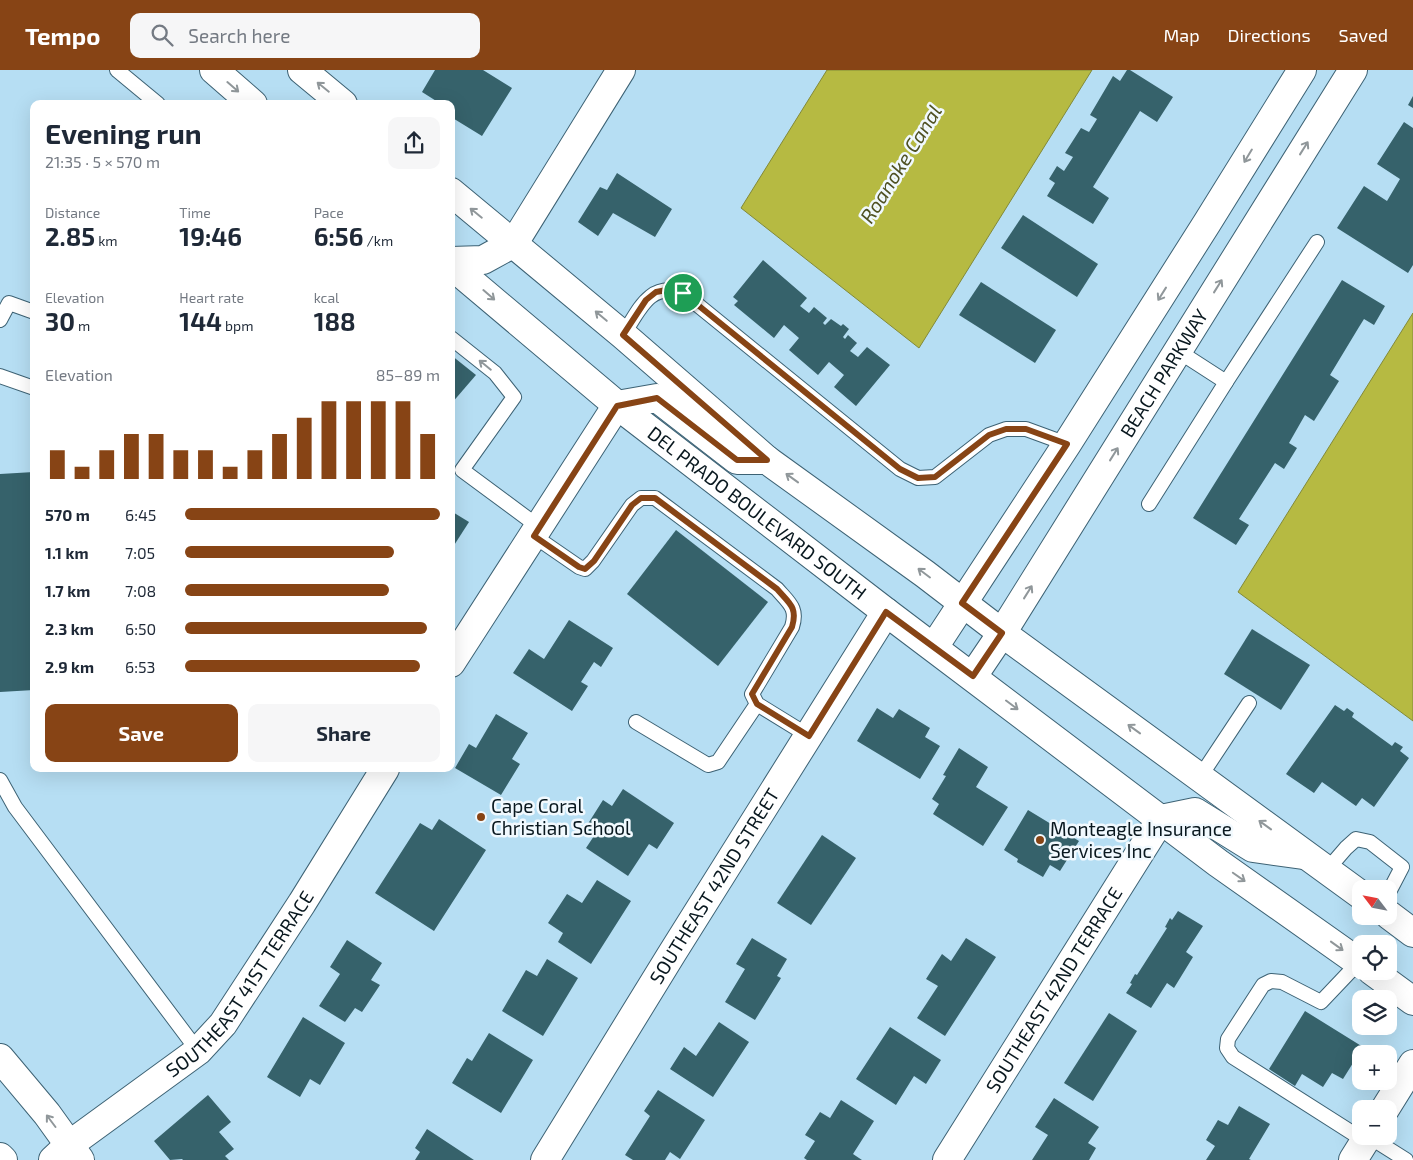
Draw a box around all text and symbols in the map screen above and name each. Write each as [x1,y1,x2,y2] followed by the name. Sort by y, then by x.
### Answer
[130,13,480,58] search box
[25,21,100,50] text: Tempo
[148,21,176,49] icon: search
[188,24,290,47] text: Search here
[1163,24,1200,46] text: Map
[1228,24,1311,46] text: Directions
[1339,24,1388,46] text: Saved
[227,81,240,93] one-way arrow
[317,81,330,92] one-way arrow
[854,100,946,227] water label: Roanoke Canal
[45,116,202,150] text: Evening run
[388,117,440,169] button: share
[1299,141,1310,155] one-way arrow
[1242,148,1252,162] one-way arrow
[45,152,160,171] text: 21:35 · 5 × 570 m
[45,204,100,221] text: Distance
[179,204,211,221] text: Time
[314,204,344,221] text: Pace
[470,207,483,218] one-way arrow
[45,221,95,251] text: 2.85
[179,221,242,251] text: 19:46
[314,221,363,251] text: 6:56
[95,232,118,249] text: km
[363,232,393,249] text: /km
[662,272,704,314] pin
[669,279,697,307] icon: arrive
[1214,279,1224,293] one-way arrow
[1157,286,1167,300] one-way arrow
[45,289,104,306] text: Elevation
[179,289,244,306] text: Heart rate
[314,289,339,306] text: kcal
[483,290,496,301] one-way arrow
[1115,305,1212,441] street label: BEACH PARKWAY
[45,306,75,336] text: 30
[179,306,222,336] text: 144
[314,306,356,336] text: 188
[595,311,608,322] one-way arrow
[75,317,90,334] text: m
[222,317,253,334] text: bpm
[478,360,492,370] one-way arrow
[45,365,113,384] text: Elevation
[376,365,440,384] text: 85–89 m
[643,421,871,604] street label: DEL PRADO BOULEVARD SOUTH
[1109,447,1119,461] one-way arrow
[785,473,799,483] one-way arrow
[45,505,90,524] text: 570 m
[125,505,156,524] text: 6:45
[45,543,89,562] text: 1.1 km
[125,543,155,562] text: 7:05
[917,568,931,578] one-way arrow
[45,581,90,600] text: 1.7 km
[125,581,156,600] text: 7:08
[1023,585,1033,599] one-way arrow
[45,619,94,638] text: 2.3 km
[125,619,156,638] text: 6:50
[45,657,94,676] text: 2.9 km
[125,657,155,676] text: 6:53
[1005,700,1018,711] one-way arrow
[45,704,238,762] button: Save
[248,704,440,762] button: Share
[1127,724,1141,734] one-way arrow
[644,784,784,988] street label: SOUTHEAST 42ND STREET
[491,794,631,839] place label: Cape Coral Christian School
[475,811,487,823] marker: Cape Coral Christian School
[1050,817,1232,862] place label: Monteagle Insurance Services Inc
[1259,820,1272,831] one-way arrow
[1034,834,1046,846] marker: Monteagle Insurance Services Inc
[1232,872,1246,882] one-way arrow
[1352,880,1398,925] north arrow
[1352,880,1397,1145] map controls
[980,882,1127,1097] street label: SOUTHEAST 42ND TERRACE
[161,886,318,1082] street label: SOUTHEAST 41ST TERRACE
[1352,935,1397,980] button: locate
[1330,941,1343,952] one-way arrow
[1352,990,1397,1035] button: layers
[1352,1045,1397,1090] button: +
[1352,1100,1397,1145] button: −
[46,1114,56,1128] one-way arrow

